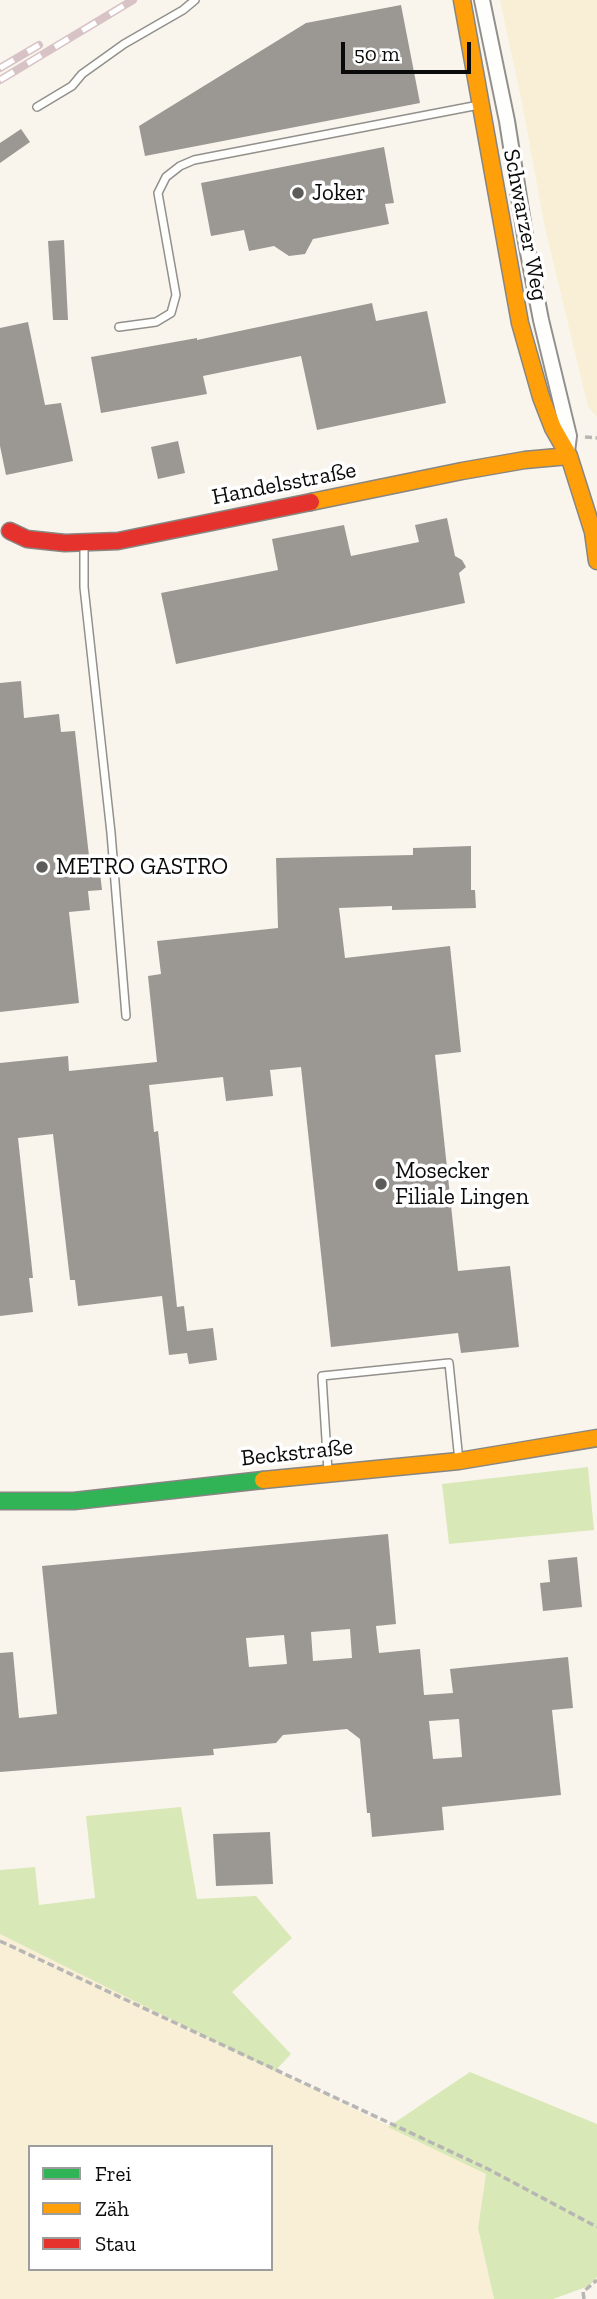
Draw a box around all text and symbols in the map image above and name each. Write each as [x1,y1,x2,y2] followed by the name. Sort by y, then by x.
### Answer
[345,28,475,72] scale bar
[354,41,400,66] text: 50 m
[497,147,553,303] street label: Schwarzer Weg
[312,179,366,207] place label: Joker
[290,185,306,201] marker: Joker
[210,457,358,511] street label: Handelsstraße
[56,853,228,881] place label: METRO GASTRO
[34,859,50,875] marker: METRO GASTRO
[395,1157,529,1211] place label: Mosecker Filiale Lingen
[373,1176,389,1192] marker: Mosecker Filiale Lingen
[240,1433,354,1473] street label: Beckstraße
[28,2145,273,2271] legend
[95,2161,131,2186] text: Frei
[95,2196,129,2221] text: Zäh
[95,2231,136,2256] text: Stau

